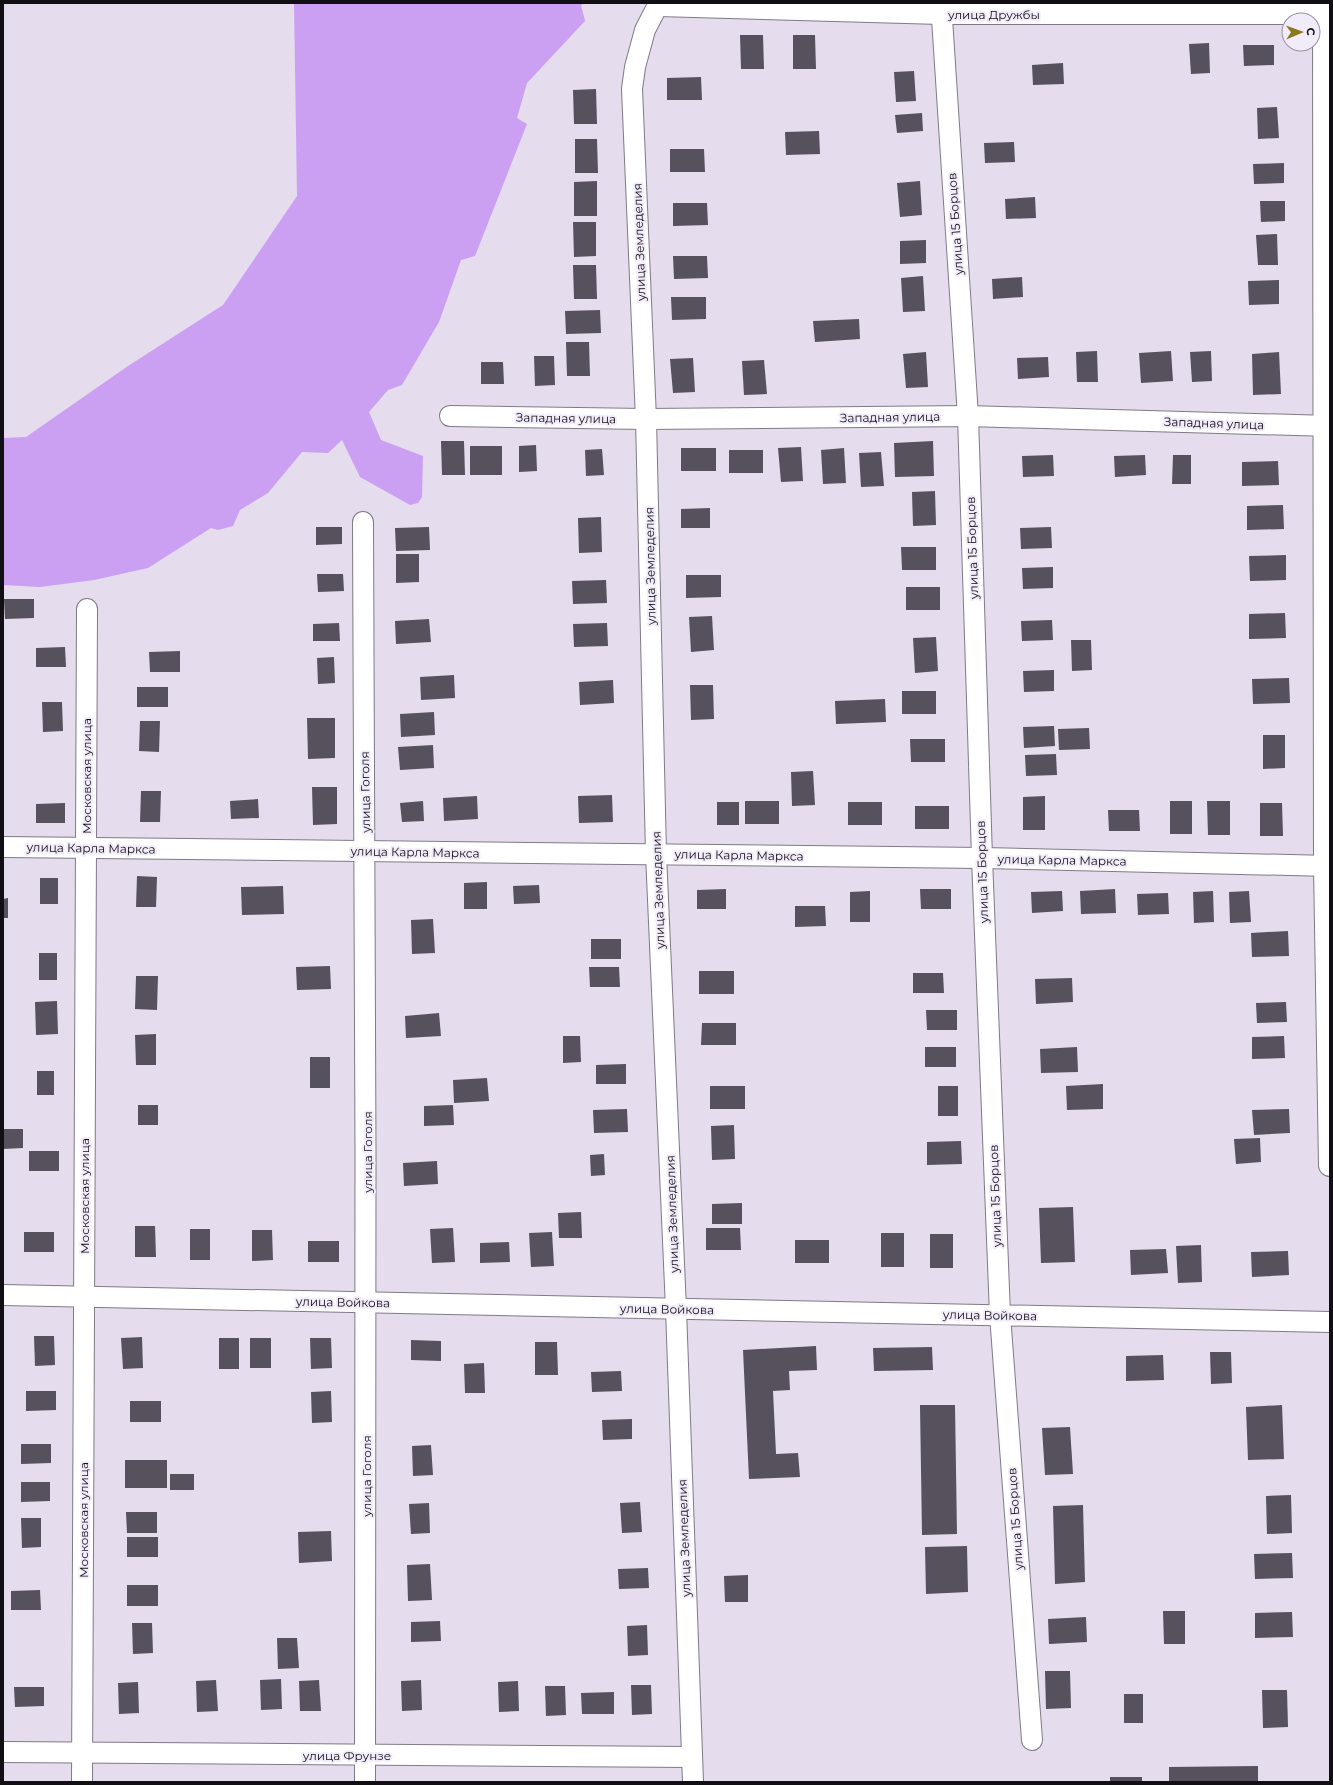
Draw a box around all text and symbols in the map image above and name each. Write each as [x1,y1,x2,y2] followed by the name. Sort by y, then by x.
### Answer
[947,7,1040,22] street label: улица Дружбы
[1281,12,1321,52] north arrow
[1304,27,1318,36] text: С
[944,172,966,277] street label: улица 15 Борцов
[629,183,649,302] street label: улица Земледелия
[840,409,940,425] street label: Западная улица
[516,410,616,426] street label: Западная улица
[1164,414,1264,432] street label: Западная улица
[963,496,981,601] street label: улица 15 Борцов
[641,507,659,626] street label: улица Земледелия
[79,718,94,834] street label: Московская улица
[357,751,373,834] street label: улица Гоголя
[973,820,991,925] street label: улица 15 Борцов
[648,831,668,950] street label: улица Земледелия
[25,839,156,857] street label: улица Карла Маркса
[349,843,480,861] street label: улица Карла Маркса
[673,846,804,864] street label: улица Карла Маркса
[996,851,1127,869] street label: улица Карла Маркса
[360,1111,375,1194] street label: улица Гоголя
[77,1138,92,1254] street label: Московская улица
[986,1144,1004,1249] street label: улица 15 Борцов
[662,1155,682,1274] street label: улица Земледелия
[295,1294,390,1310] street label: улица Войкова
[619,1301,714,1317] street label: улица Войкова
[942,1307,1037,1323] street label: улица Войкова
[359,1435,374,1518] street label: улица Гоголя
[76,1462,91,1578] street label: Московская улица
[1004,1467,1026,1572] street label: улица 15 Борцов
[674,1479,694,1598] street label: улица Земледелия
[302,1748,391,1763] street label: улица Фрунзе

